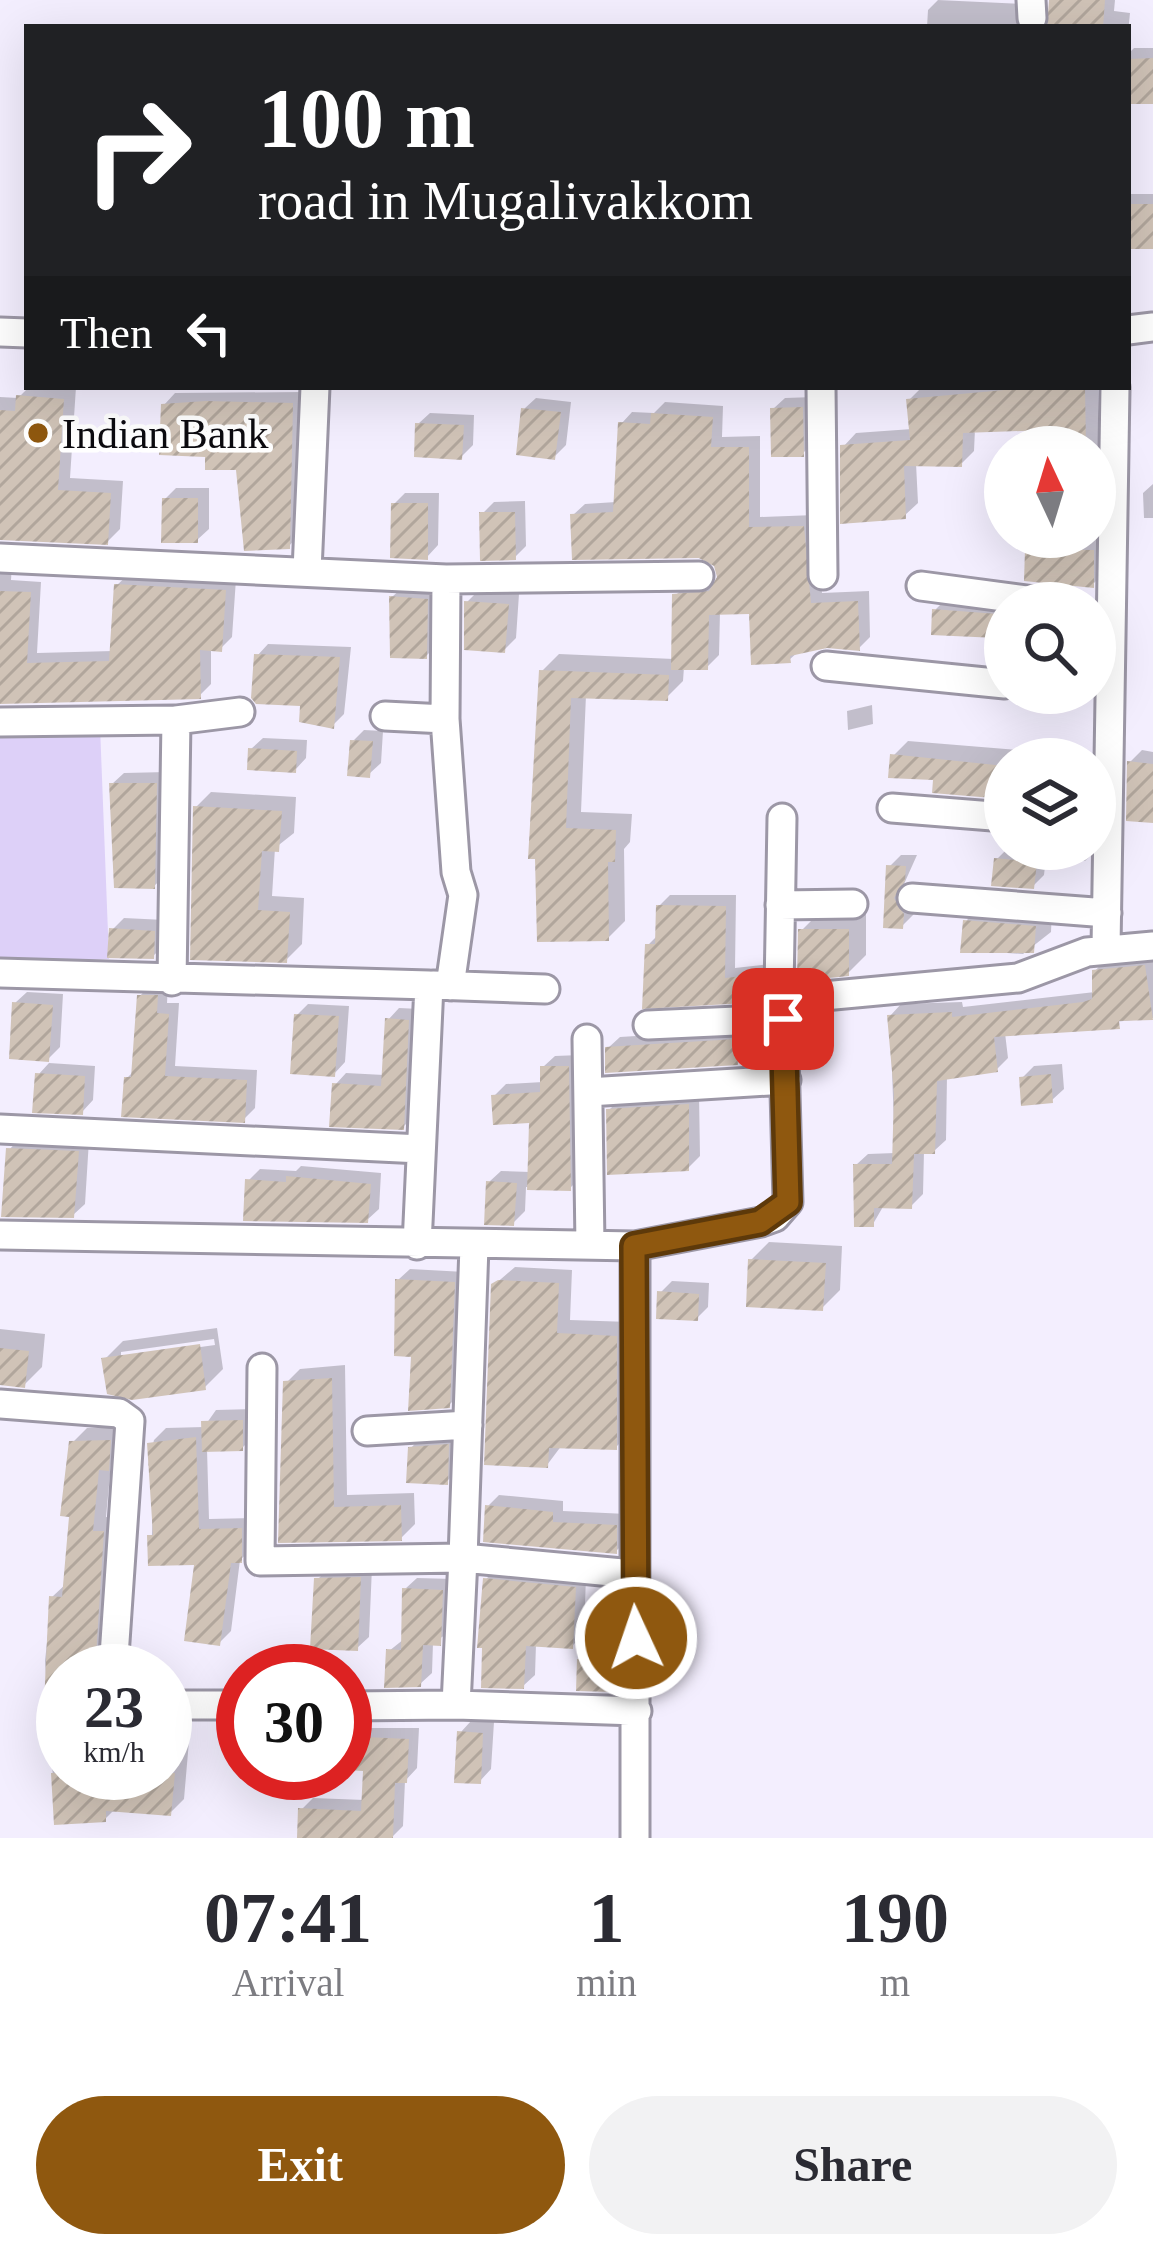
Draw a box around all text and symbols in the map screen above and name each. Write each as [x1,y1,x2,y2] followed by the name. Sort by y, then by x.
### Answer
[60,72,216,228] icon: right
[258,72,475,165] text: 100 m
[258,171,753,231] text: road in Mugalivakkom
[176,300,242,366] icon: left
[60,308,152,358] text: Then
[62,411,268,457] place label: Indian Bank
[25,420,51,446] marker: Indian Bank
[984,426,1116,558] north arrow
[984,426,1116,870] map controls
[984,582,1116,714] button: search
[984,738,1116,870] button: layers
[732,968,834,1070] pin
[750,986,816,1052] icon: arrive
[573,1575,699,1701] position arrow
[216,1644,372,1800] speed limit sign: 30
[84,1674,144,1740] text: 23
[83,1735,145,1768] text: km/h
[204,1878,372,1958] text: 07:41
[588,1878,624,1958] text: 1
[841,1878,949,1958] text: 190
[232,1961,344,2004] text: Arrival
[576,1961,637,2004] text: min
[880,1961,910,2004] text: m
[36,2096,565,2234] button: Exit
[589,2096,1117,2234] button: Share

